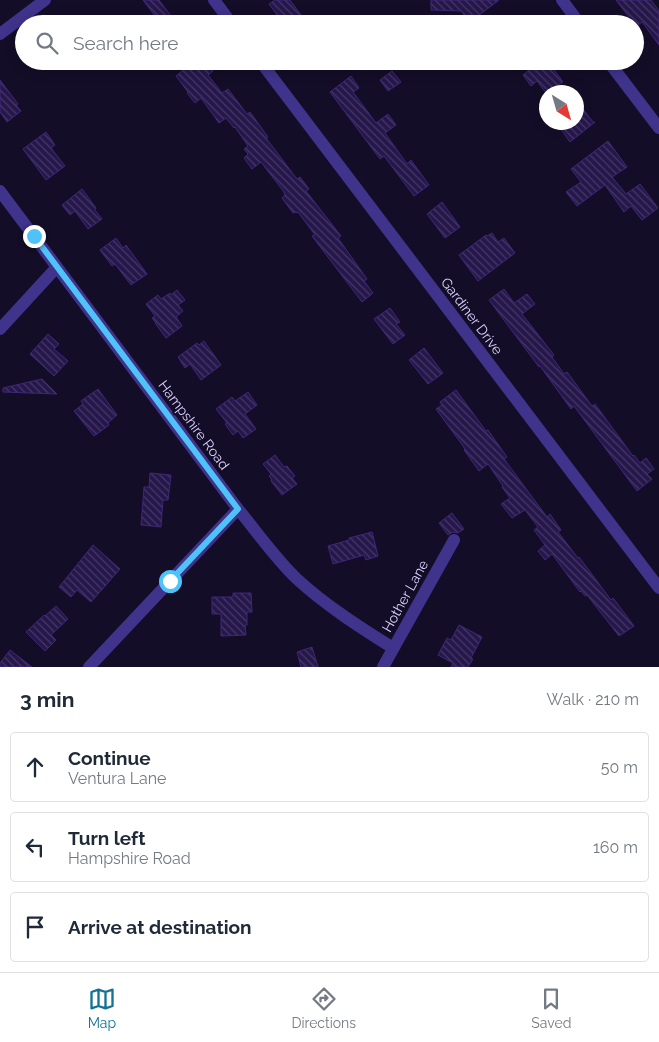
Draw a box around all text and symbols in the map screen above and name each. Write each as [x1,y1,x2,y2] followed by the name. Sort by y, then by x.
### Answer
[15,15,644,70] search box
[33,29,61,57] icon: search
[73,32,179,54] text: Search here
[539,85,584,130] north arrow
[23,225,46,248] route end
[438,274,506,358] street label: Gardiner Drive
[155,377,233,473] street label: Hampshire Road
[379,557,431,635] street label: Hother Lane
[159,570,182,593] route start
[20,687,74,712] text: 3 min
[547,690,639,709] text: Walk · 210 m
[68,747,151,769] text: Continue
[21,753,49,781] icon: ahead
[601,758,638,777] text: 50 m
[68,769,166,788] text: Ventura Lane
[68,827,145,849] text: Turn left
[21,833,49,861] icon: left
[593,838,638,857] text: 160 m
[68,849,191,868] text: Hampshire Road
[21,913,49,941] icon: arrive
[68,916,252,938] text: Arrive at destination
[88,985,116,1031] tab: Map
[291,985,356,1031] tab: Directions
[531,985,571,1031] tab: Saved

